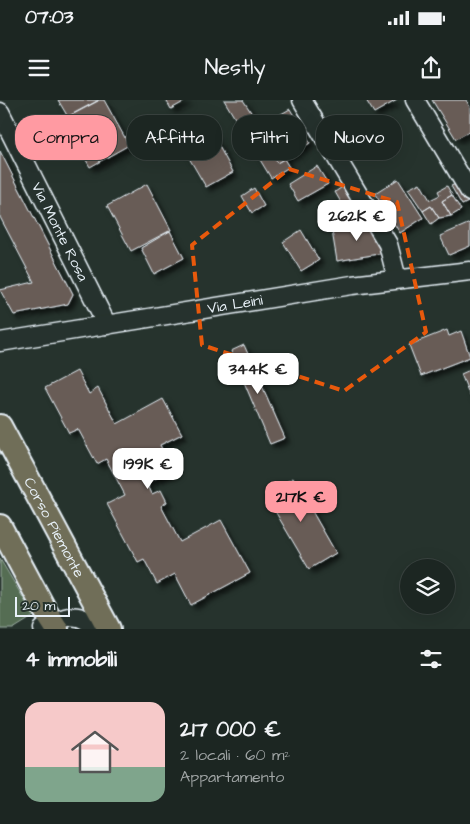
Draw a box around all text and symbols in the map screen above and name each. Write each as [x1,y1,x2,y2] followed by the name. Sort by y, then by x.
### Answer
[25,4,74,31] text: 07:03
[204,52,266,83] text: Nestly
[25,54,53,82] icon: menu
[417,54,445,82] icon: share
[15,115,117,160] chip: Compra
[127,115,222,160] chip: Affitta
[232,115,306,160] chip: Filtri
[316,115,402,160] chip: Nuovo
[26,179,94,285] street label: Via Monte Rosa
[316,200,398,242] pin: 262K €
[328,205,386,227] text: 262K €
[206,289,265,319] street label: Via Leinì
[217,352,299,395] pin: 344K €
[229,358,287,380] text: 344K €
[107,448,189,490] pin: 199K €
[123,453,173,475] text: 199K €
[18,474,90,581] street label: Corso Piemonte
[260,480,342,523] pin: 217K €
[276,486,326,508] text: 217K €
[400,559,455,614] map controls
[400,559,455,614] button: layers
[15,594,70,617] scale bar
[22,596,55,616] text: 20 m
[25,645,117,674] text: 4 immobili
[417,645,445,673] icon: filters
[180,715,281,744] text: 217 000 €
[65,722,125,782] icon: home
[180,744,290,766] text: 2 locali · 60 m²
[180,766,284,788] text: Appartamento

